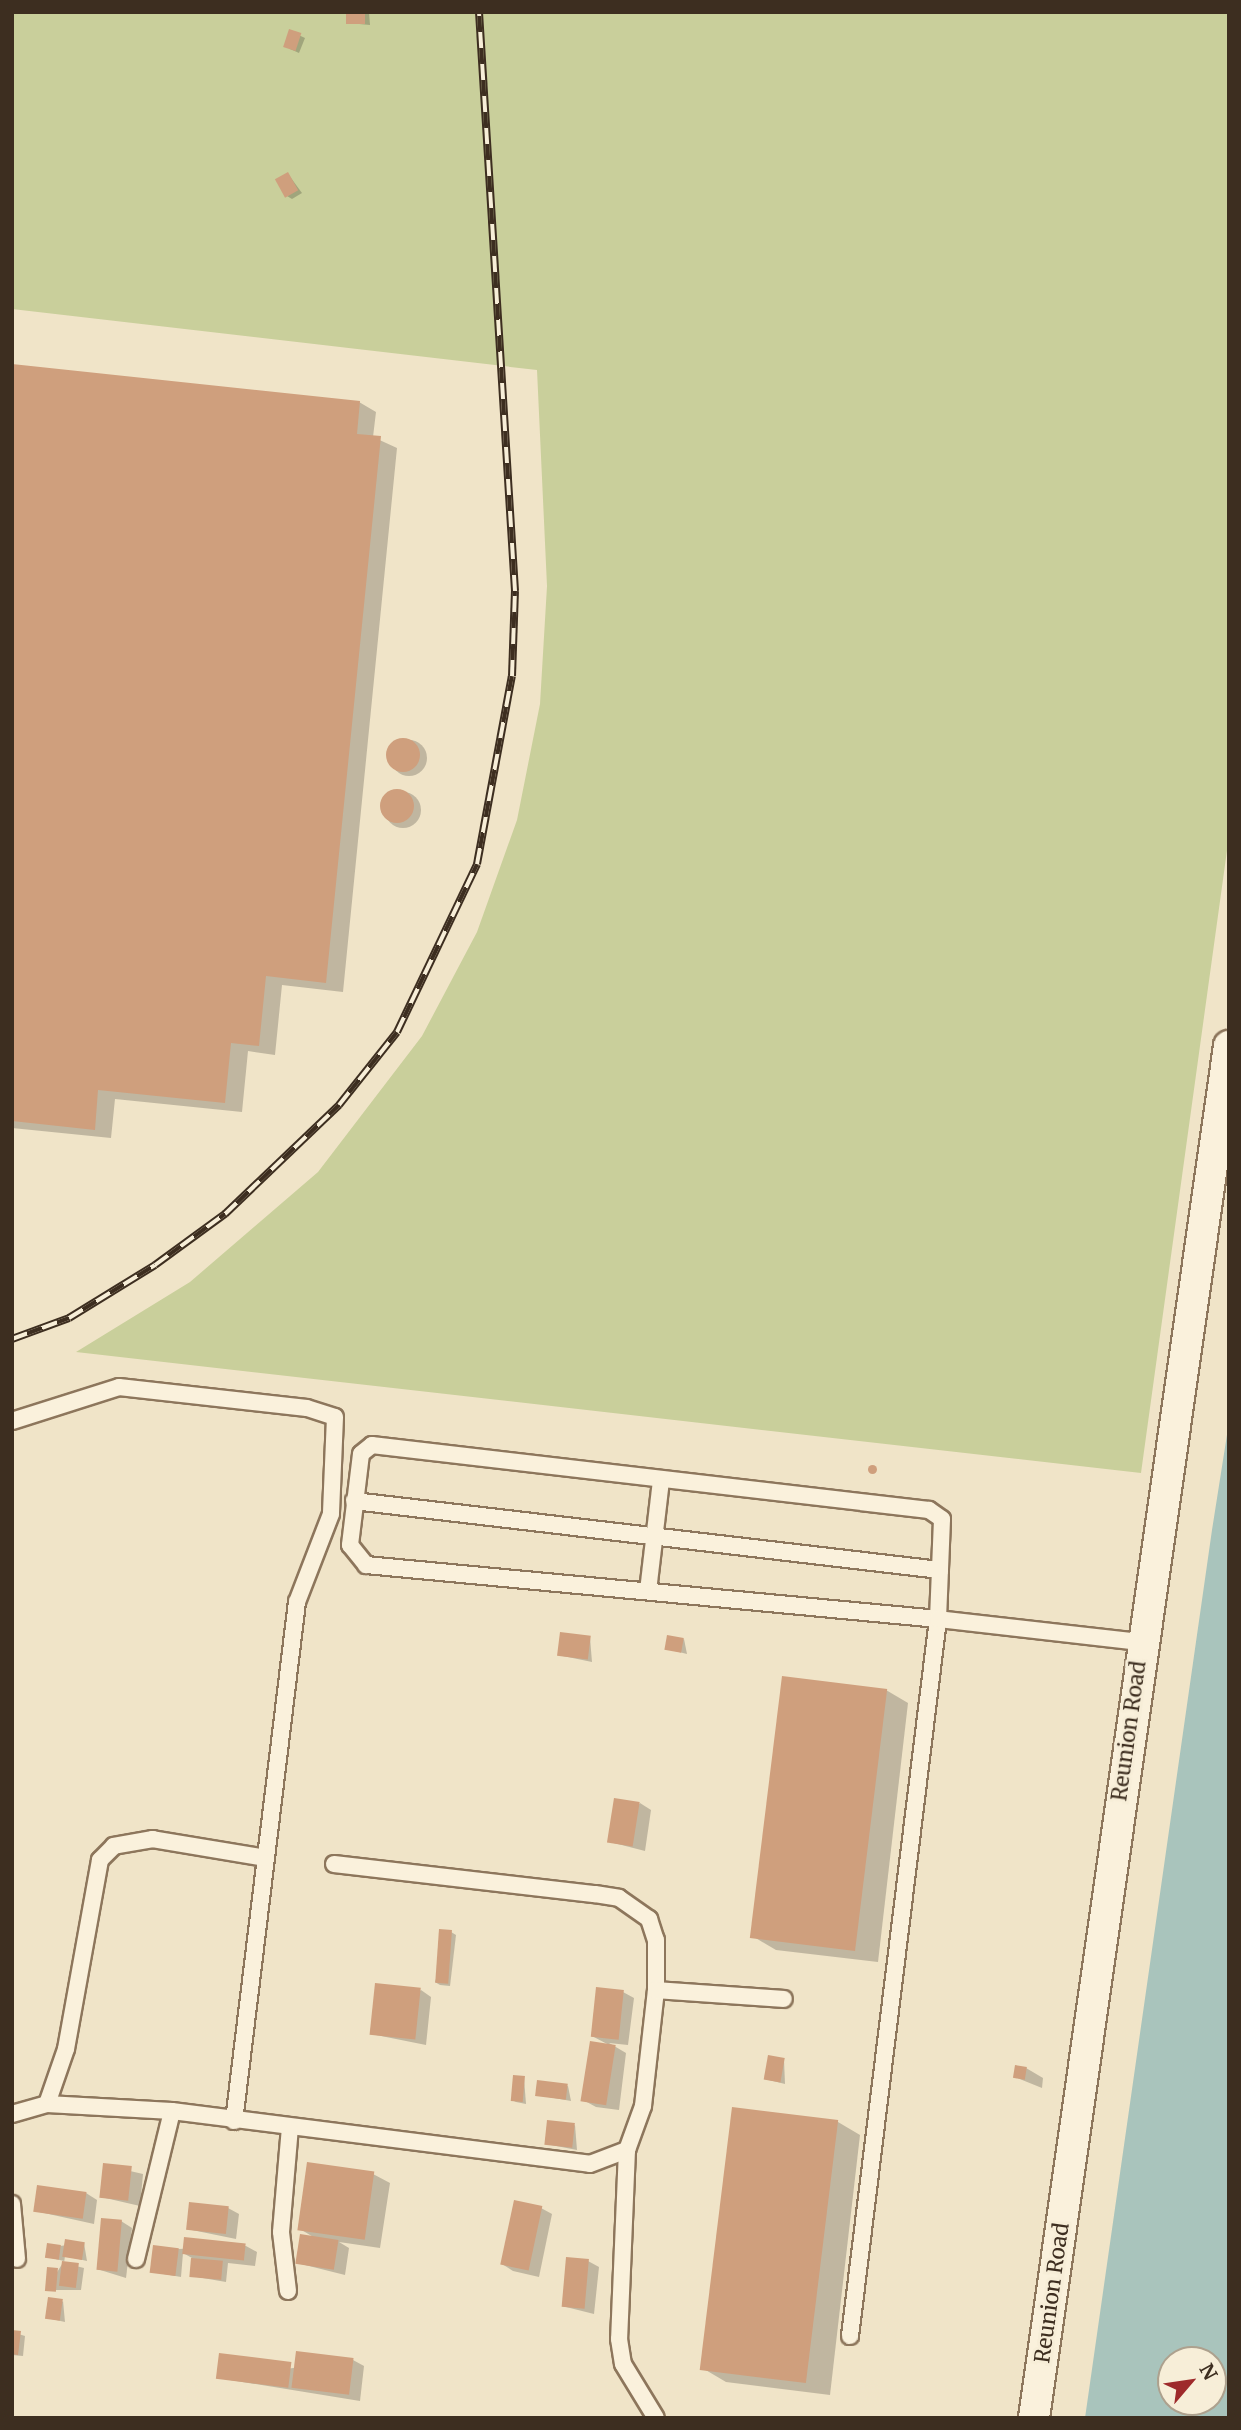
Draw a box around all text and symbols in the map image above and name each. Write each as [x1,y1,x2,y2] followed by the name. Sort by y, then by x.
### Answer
[1107,1659,1151,1803] street label: Reunion Road
[1030,2221,1074,2365] street label: Reunion Road
[1157,2346,1227,2416] north arrow
[1194,2359,1223,2384] text: N

